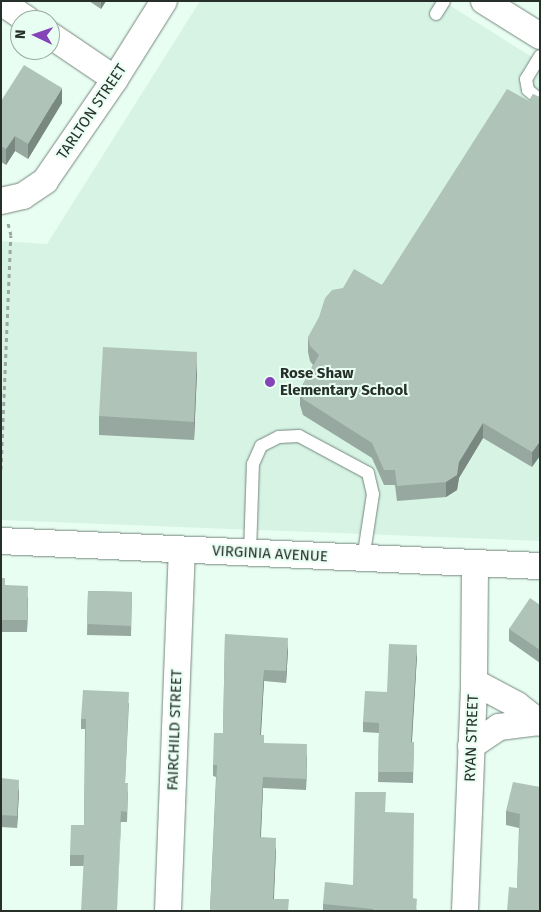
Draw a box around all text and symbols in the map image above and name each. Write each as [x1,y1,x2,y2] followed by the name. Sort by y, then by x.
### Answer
[10,10,60,60] north arrow
[12,29,29,39] text: N
[53,61,131,163] street label: TARLTON STREET
[280,364,408,399] place label: Rose Shaw Elementary School
[264,376,276,388] marker: Rose Shaw Elementary School
[212,542,328,566] street label: VIRGINIA AVENUE
[164,669,186,791] street label: FAIRCHILD STREET
[461,694,483,782] street label: RYAN STREET

